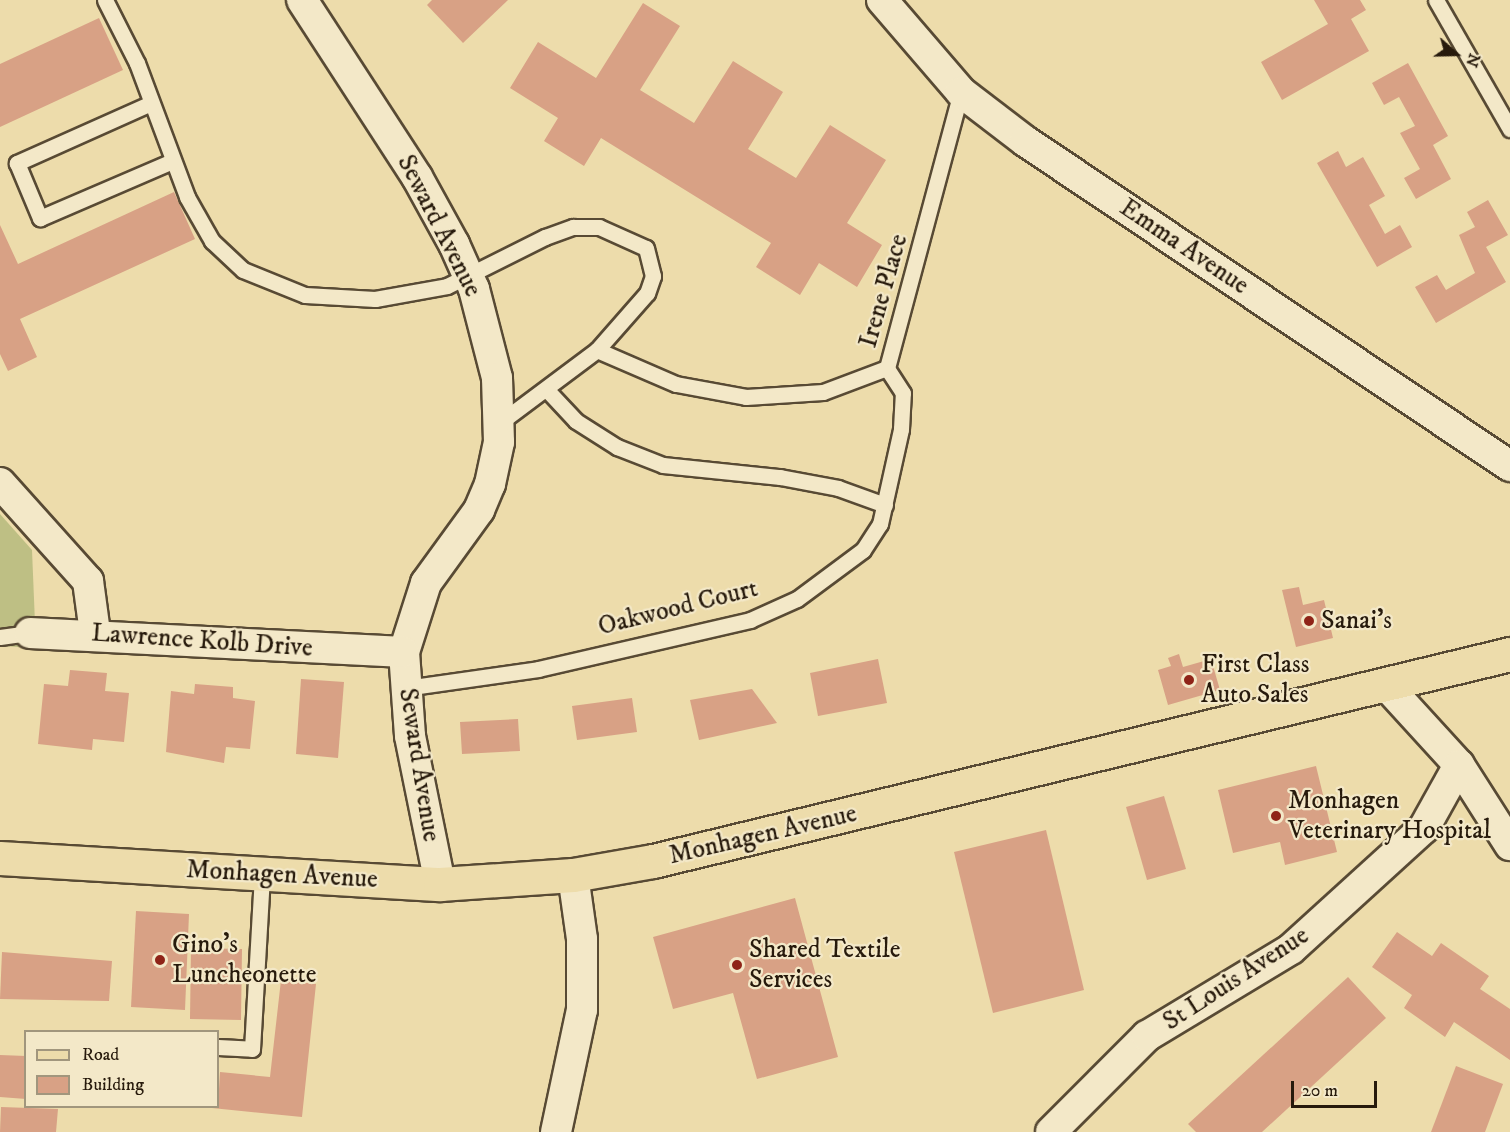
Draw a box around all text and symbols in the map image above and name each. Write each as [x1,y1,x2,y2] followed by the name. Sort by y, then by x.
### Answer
[1426,24,1486,84] north arrow
[1461,51,1485,70] text: N
[390,150,488,302] street label: Seward Avenue
[1113,192,1255,302] street label: Emma Avenue
[853,231,915,351] street label: Irene Place
[595,573,761,643] street label: Oakwood Court
[1321,605,1392,637] place label: Sanai's
[1302,614,1316,628] marker: Sanai's
[90,618,314,664] street label: Lawrence Kolb Drive
[1201,649,1309,710] place label: First Class Auto Sales
[1182,673,1196,687] marker: First Class Auto Sales
[391,686,447,844] street label: Seward Avenue
[1288,785,1491,846] place label: Monhagen Veterinary Hospital
[666,798,860,872] street label: Monhagen Avenue
[1269,809,1283,823] marker: Monhagen Veterinary Hospital
[185,854,379,896] street label: Monhagen Avenue
[1157,920,1315,1038] street label: St Louis Avenue
[172,929,317,990] place label: Gino's Luncheonette
[749,934,900,996] place label: Shared Textile Services
[153,953,167,967] marker: Gino's Luncheonette
[730,958,744,972] marker: Shared Textile Services
[24,1030,219,1108] legend
[82,1044,119,1066] text: Road
[1294,1069,1380,1107] scale bar
[82,1074,144,1096] text: Building
[1302,1080,1338,1102] text: 20 m

